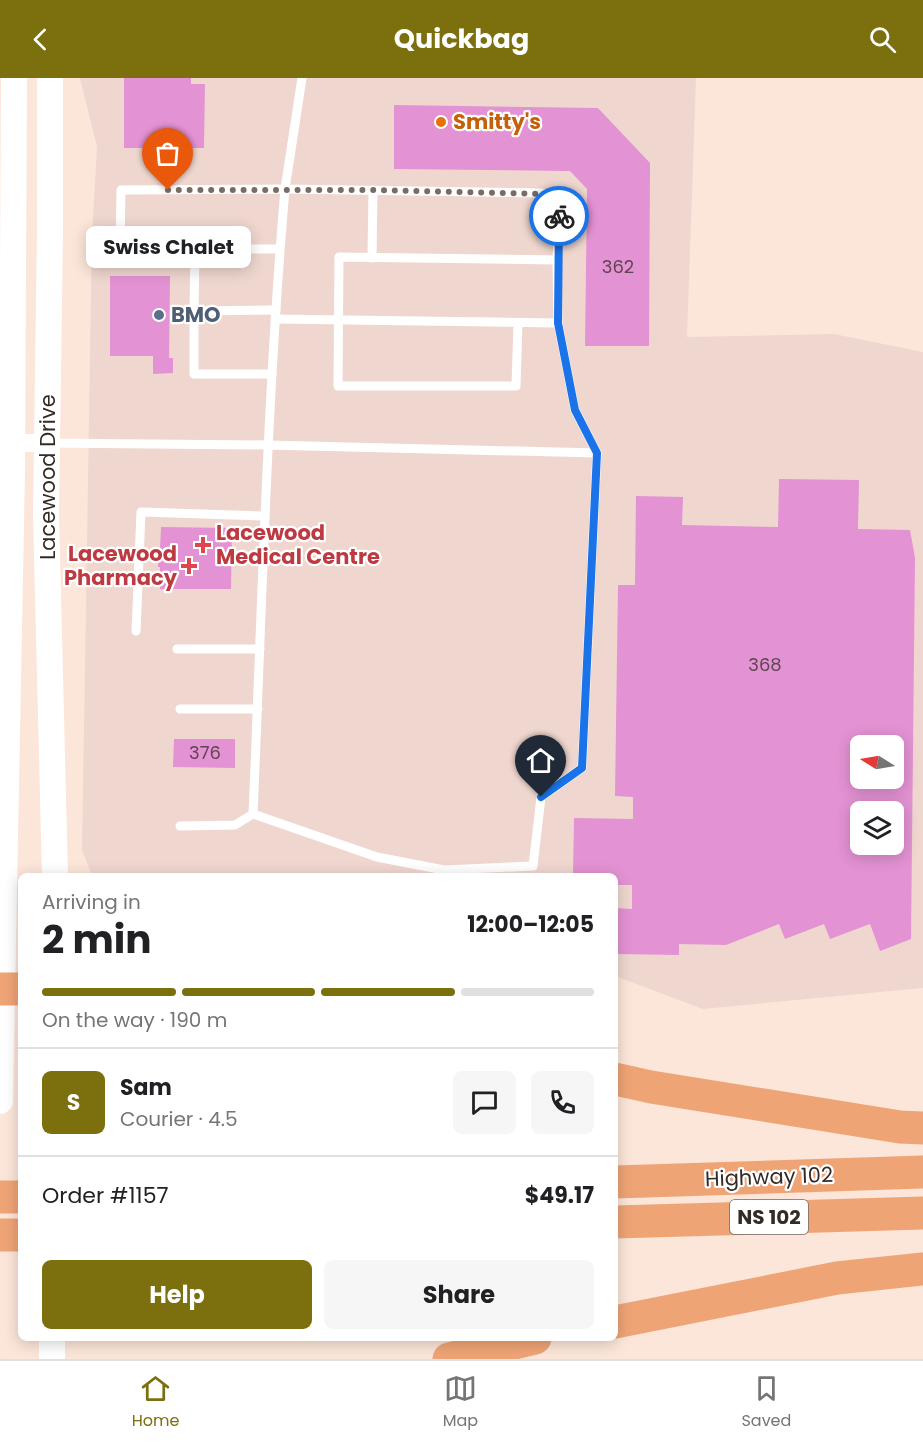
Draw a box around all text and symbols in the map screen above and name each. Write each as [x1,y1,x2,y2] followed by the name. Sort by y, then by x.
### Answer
[394,20,529,57] text: Quickbag
[24,23,57,56] icon: back
[866,23,899,56] icon: search
[453,107,541,136] place label: Smitty's
[434,115,448,129] marker: Smitty's
[142,128,193,190] pin
[151,137,184,170] icon: bag
[529,186,589,246] courier
[543,200,576,233] icon: bike
[86,226,250,268] callout: Swiss Chalet
[103,233,234,261] text: Swiss Chalet
[602,254,634,279] house number: 362
[171,300,221,329] place label: BMO
[152,308,166,322] marker: BMO
[33,394,62,560] street label: Lacewood Drive
[216,518,380,571] place label: Lacewood Medical Centre
[194,536,212,554] marker: Lacewood Medical Centre
[64,539,178,592] place label: Lacewood Pharmacy
[182,559,196,573] marker: Lacewood Pharmacy
[748,652,782,677] house number: 368
[515,735,566,797] pin
[850,735,904,789] north arrow
[850,735,904,855] map controls
[189,740,221,765] house number: 376
[524,744,557,777] icon: home
[850,801,904,855] button: layers
[42,888,141,916] text: Arriving in
[467,909,594,940] text: 12:00–12:05
[42,912,152,967] text: 2 min
[42,1006,227,1034] text: On the way · 190 m
[453,1071,516,1134] button: chat
[531,1071,594,1134] button: phone
[120,1072,172,1103] text: Sam
[67,1087,80,1118] text: S
[120,1105,238,1133] text: Courier · 4.5
[704,1160,834,1193] street label: Highway 102
[42,1180,168,1211] text: Order #1157
[525,1180,594,1211] text: $49.17
[730,1200,808,1234] road number: NS 102
[42,1260,312,1329] button: Help
[324,1260,594,1329] button: Share
[132,1372,179,1433] tab: Home
[443,1372,478,1433] tab: Map
[741,1372,791,1433] tab: Saved

